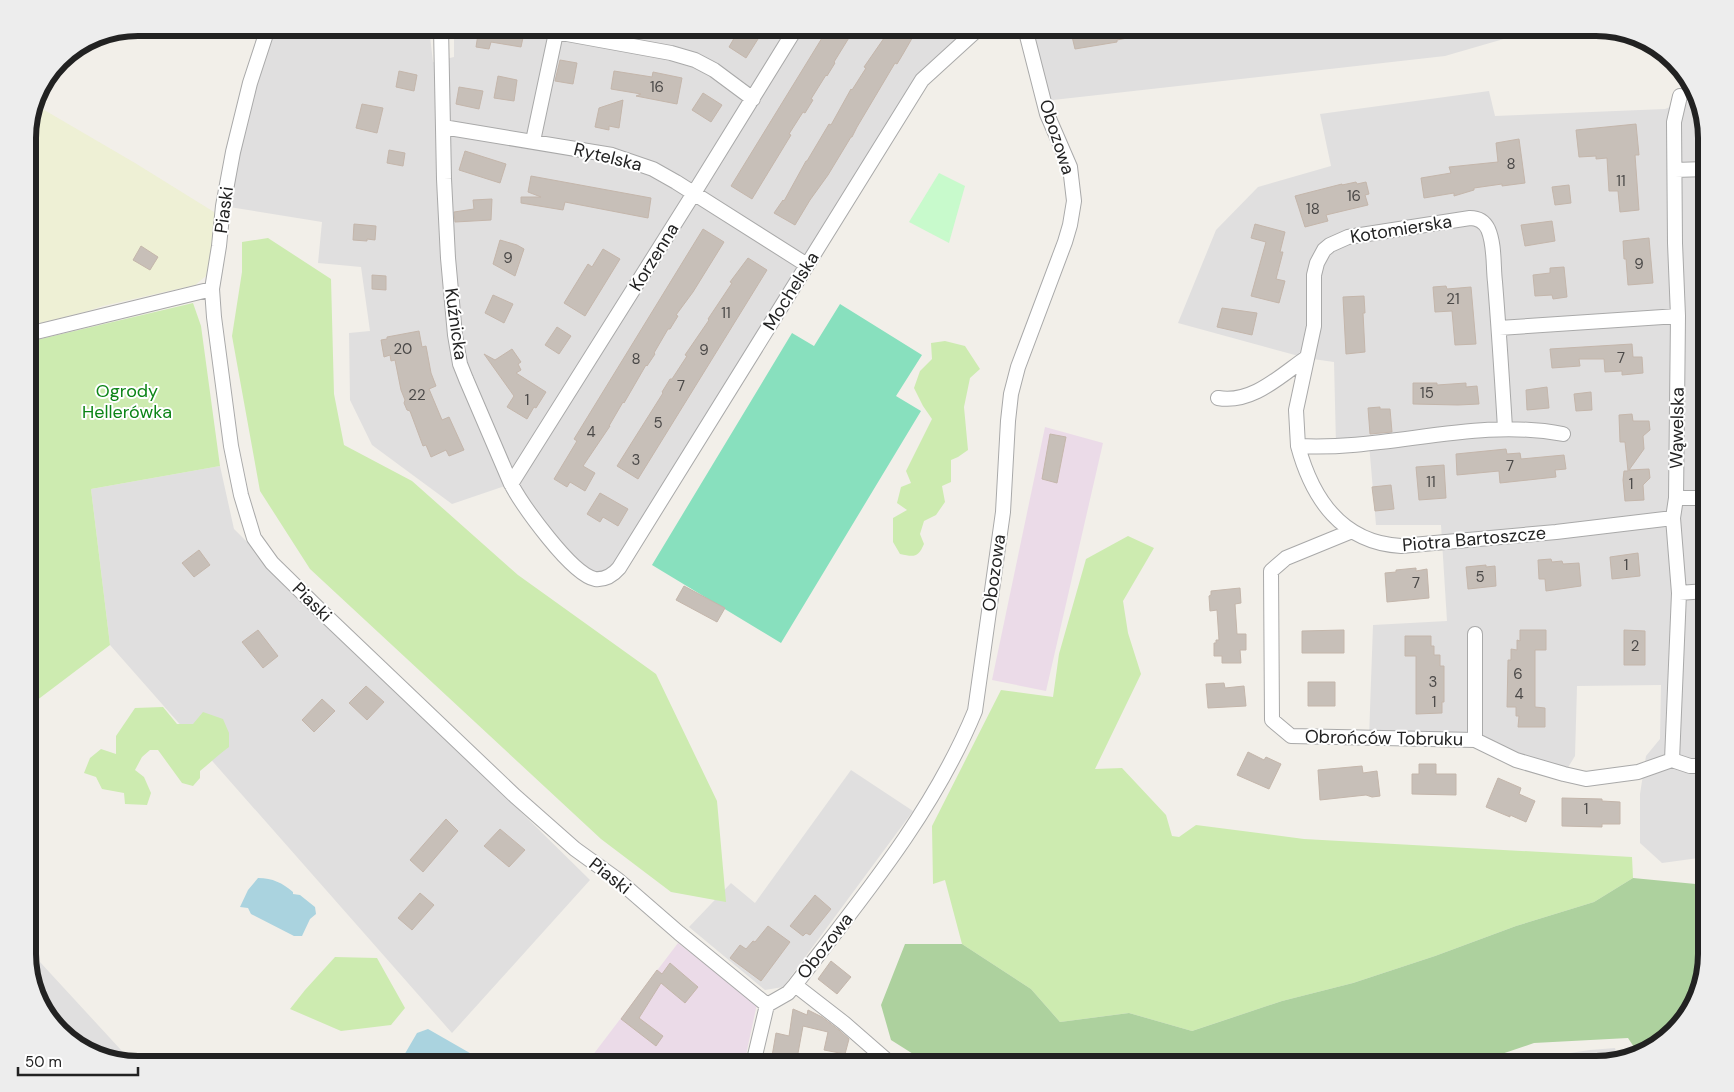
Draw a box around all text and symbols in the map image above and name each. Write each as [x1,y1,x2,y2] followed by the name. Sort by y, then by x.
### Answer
[650,77,664,97] house number: 16
[1034,96,1080,178] street label: Obozowa
[571,137,645,177] street label: Rytelska
[1506,154,1516,174] house number: 8
[1616,171,1626,191] house number: 11
[209,185,239,235] street label: Piaski
[1347,186,1361,206] house number: 16
[1306,199,1320,219] house number: 18
[1348,209,1454,249] street label: Kotomierska
[624,218,684,296] street label: Korzenna
[757,247,825,335] street label: Mochelska
[503,248,513,268] house number: 9
[1634,254,1644,274] house number: 9
[439,286,473,362] street label: Kuźnicka
[1446,289,1460,309] house number: 21
[721,303,731,323] house number: 11
[394,339,412,359] house number: 20
[699,340,709,360] house number: 9
[1617,348,1625,368] house number: 7
[631,349,641,369] house number: 8
[677,376,685,396] house number: 7
[82,379,172,424] park label: Ogrody Hellerówka
[1420,383,1434,403] house number: 15
[408,385,426,405] house number: 22
[1664,387,1690,469] street label: Wąwelska
[525,390,529,410] house number: 1
[653,413,663,433] house number: 5
[586,422,596,442] house number: 4
[632,450,640,470] house number: 3
[1506,456,1514,476] house number: 7
[1426,472,1436,492] house number: 11
[1629,474,1633,494] house number: 1
[1401,521,1547,557] street label: Piotra Bartoszcze
[977,533,1011,613] street label: Obozowa
[1624,555,1628,575] house number: 1
[1475,567,1485,587] house number: 5
[1412,573,1420,593] house number: 7
[287,577,337,627] street label: Piaski
[1631,636,1639,656] house number: 2
[1513,664,1523,684] house number: 6
[1429,672,1437,692] house number: 3
[1514,684,1524,704] house number: 4
[1432,692,1436,712] house number: 1
[1305,725,1463,751] street label: Obrońców Tobruku
[1584,799,1588,819] house number: 1
[584,852,636,900] street label: Piaski
[792,908,858,984] street label: Obozowa
[18,1044,138,1076] scale bar
[25,1052,62,1072] text: 50 m

